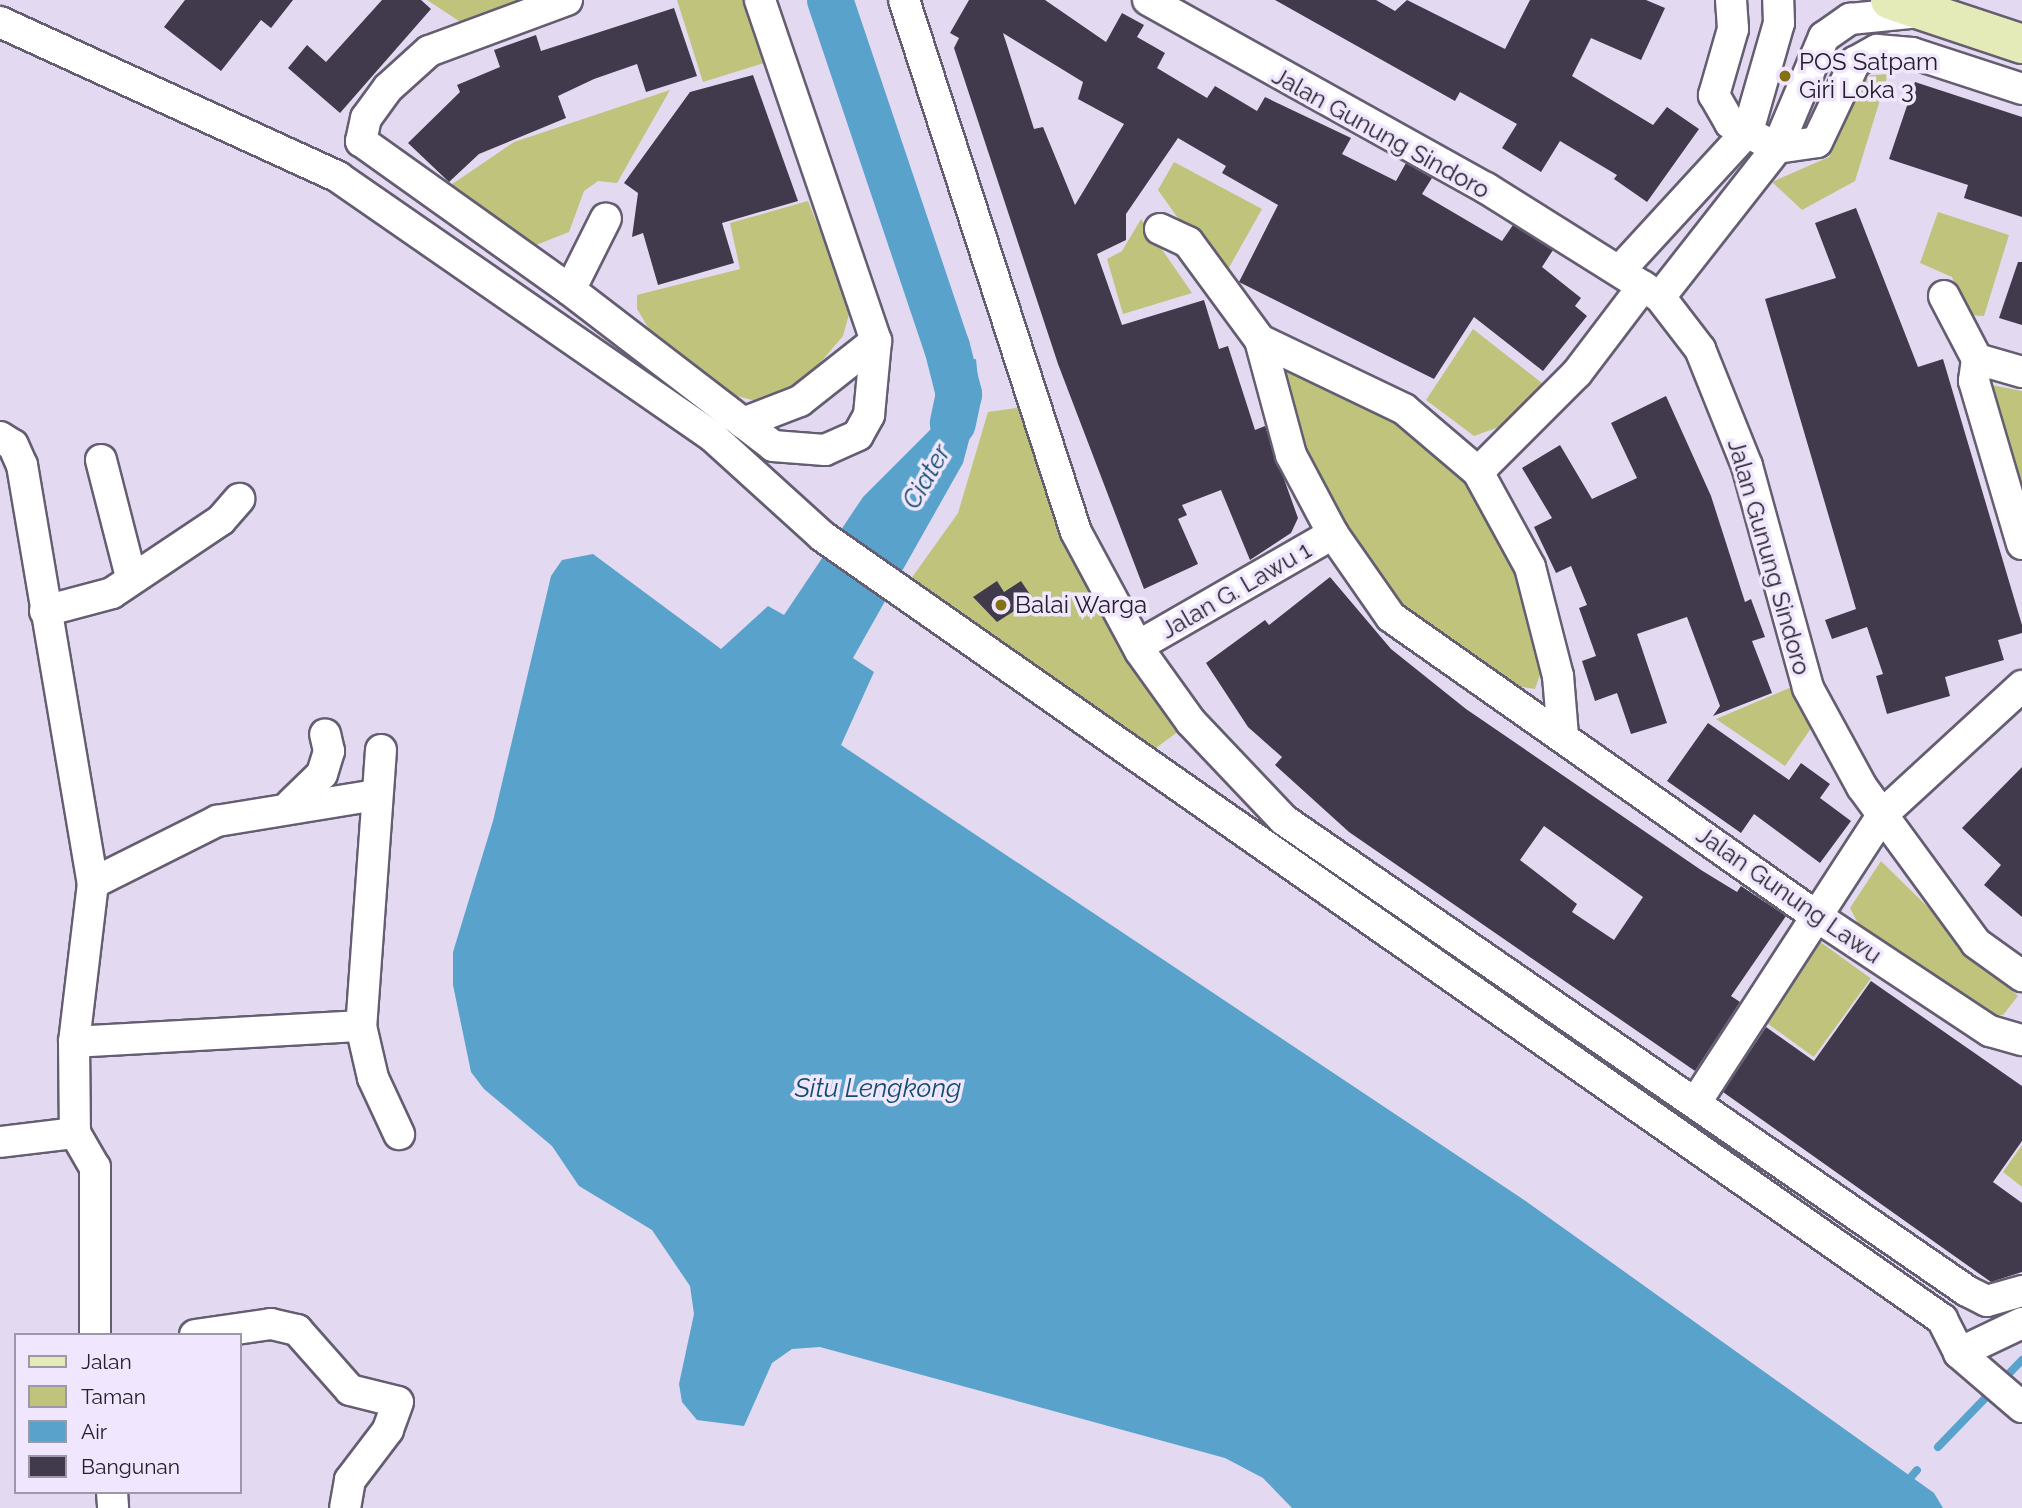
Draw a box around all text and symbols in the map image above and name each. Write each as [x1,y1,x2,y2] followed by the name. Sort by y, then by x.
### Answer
[1799,48,1938,104] place label: POS Satpam Giri Loka 3
[1267,61,1495,205] street label: Jalan Gunung Sindoro
[1777,68,1793,84] marker: POS Satpam Giri Loka 3
[1722,436,1816,678] street label: Jalan Gunung Sindoro
[896,439,958,515] water label: Ciater
[1156,535,1316,645] street label: Jalan G. Lawu 1
[1015,591,1148,619] place label: Balai Warga
[993,597,1009,613] marker: Balai Warga
[1691,820,1887,970] street label: Jalan Gunung Lawu
[795,1073,961,1105] water label: Situ Lengkong
[14,1333,242,1494] legend
[81,1349,132,1374] text: Jalan
[81,1384,146,1409] text: Taman
[81,1419,107,1444] text: Air
[81,1454,180,1479] text: Bangunan

